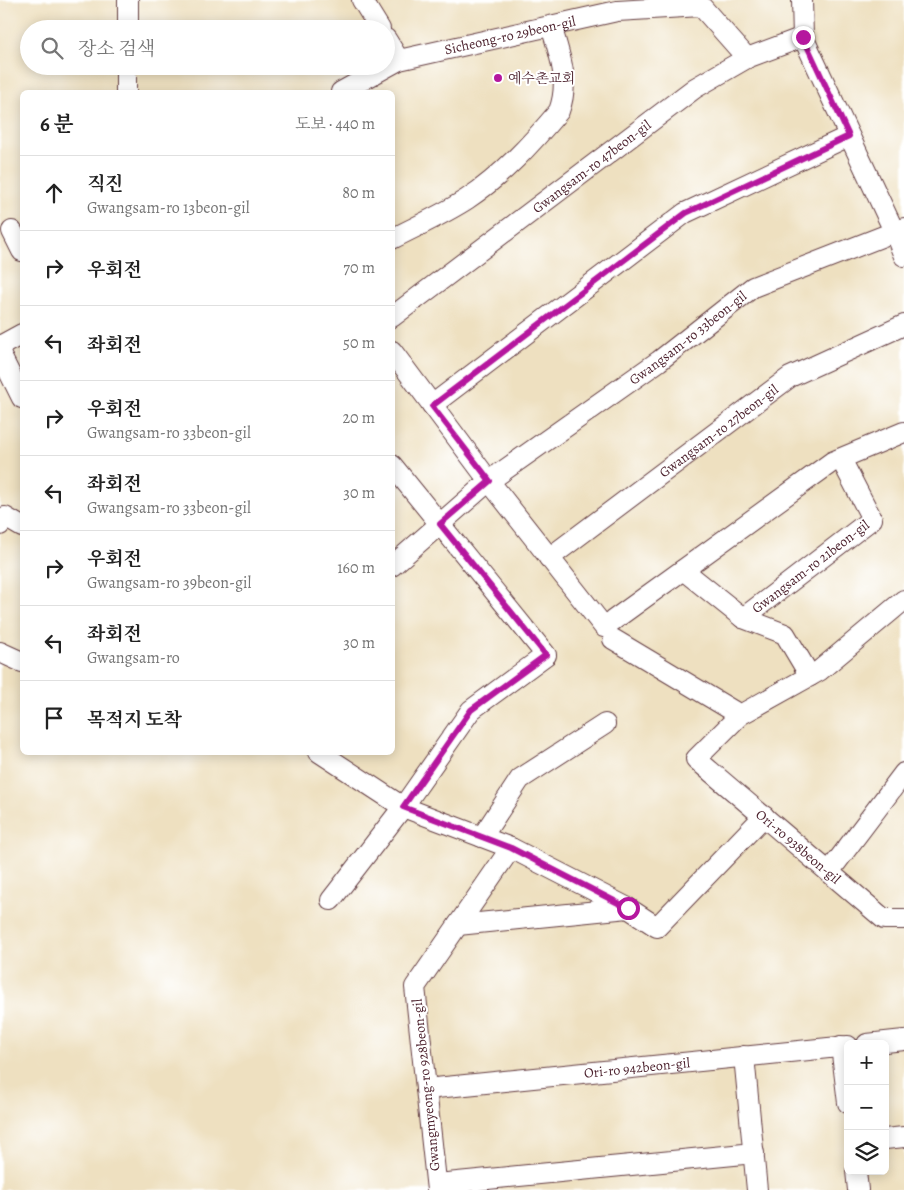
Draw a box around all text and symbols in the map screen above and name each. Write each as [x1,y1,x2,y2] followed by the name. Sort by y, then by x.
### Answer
[443,11,578,59] street label: Sicheong-ro 29beon-gil
[20,20,395,75] search box
[792,26,815,49] route end
[38,34,66,62] icon: search
[78,36,155,62] text: 장소 검색
[508,69,576,88] place label: 예수촌교회
[492,72,504,84] marker: 예수촌교회
[40,110,74,138] text: 6 분
[295,113,375,135] text: 도보 · 440 m
[528,115,655,217] street label: Gwangsam-ro 47beon-gil
[87,171,124,197] text: 직진
[40,179,68,207] icon: ahead
[342,182,375,204] text: 80 m
[87,197,250,219] text: Gwangsam-ro 13beon-gil
[40,254,68,282] icon: right
[87,257,142,283] text: 우회전
[343,257,375,279] text: 70 m
[625,286,751,389] street label: Gwangsam-ro 33beon-gil
[40,329,68,357] icon: left
[87,332,142,358] text: 좌회전
[343,332,375,354] text: 50 m
[655,379,782,482] street label: Gwangsam-ro 27beon-gil
[87,396,142,422] text: 우회전
[40,404,68,432] icon: right
[342,407,375,429] text: 20 m
[87,422,251,444] text: Gwangsam-ro 33beon-gil
[87,471,142,497] text: 좌회전
[40,479,68,507] icon: left
[343,482,375,504] text: 30 m
[87,497,251,519] text: Gwangsam-ro 33beon-gil
[748,515,874,617] street label: Gwangsam-ro 21beon-gil
[87,546,142,572] text: 우회전
[40,554,68,582] icon: right
[337,557,375,579] text: 160 m
[87,572,251,594] text: Gwangsam-ro 39beon-gil
[87,621,142,647] text: 좌회전
[40,629,68,657] icon: left
[343,632,375,654] text: 30 m
[87,647,180,669] text: Gwangsam-ro
[40,704,68,732] icon: arrive
[87,707,182,733] text: 목적지 도착
[752,805,846,888] street label: Ori-ro 938beon-gil
[617,897,640,920] route start
[407,997,444,1172] street label: Gwangmyeong-ro 928beon-gil
[844,1040,889,1175] map controls
[844,1040,889,1085] button: +
[583,1053,691,1082] street label: Ori-ro 942beon-gil
[844,1085,889,1130] button: −
[844,1130,889,1175] button: layers

